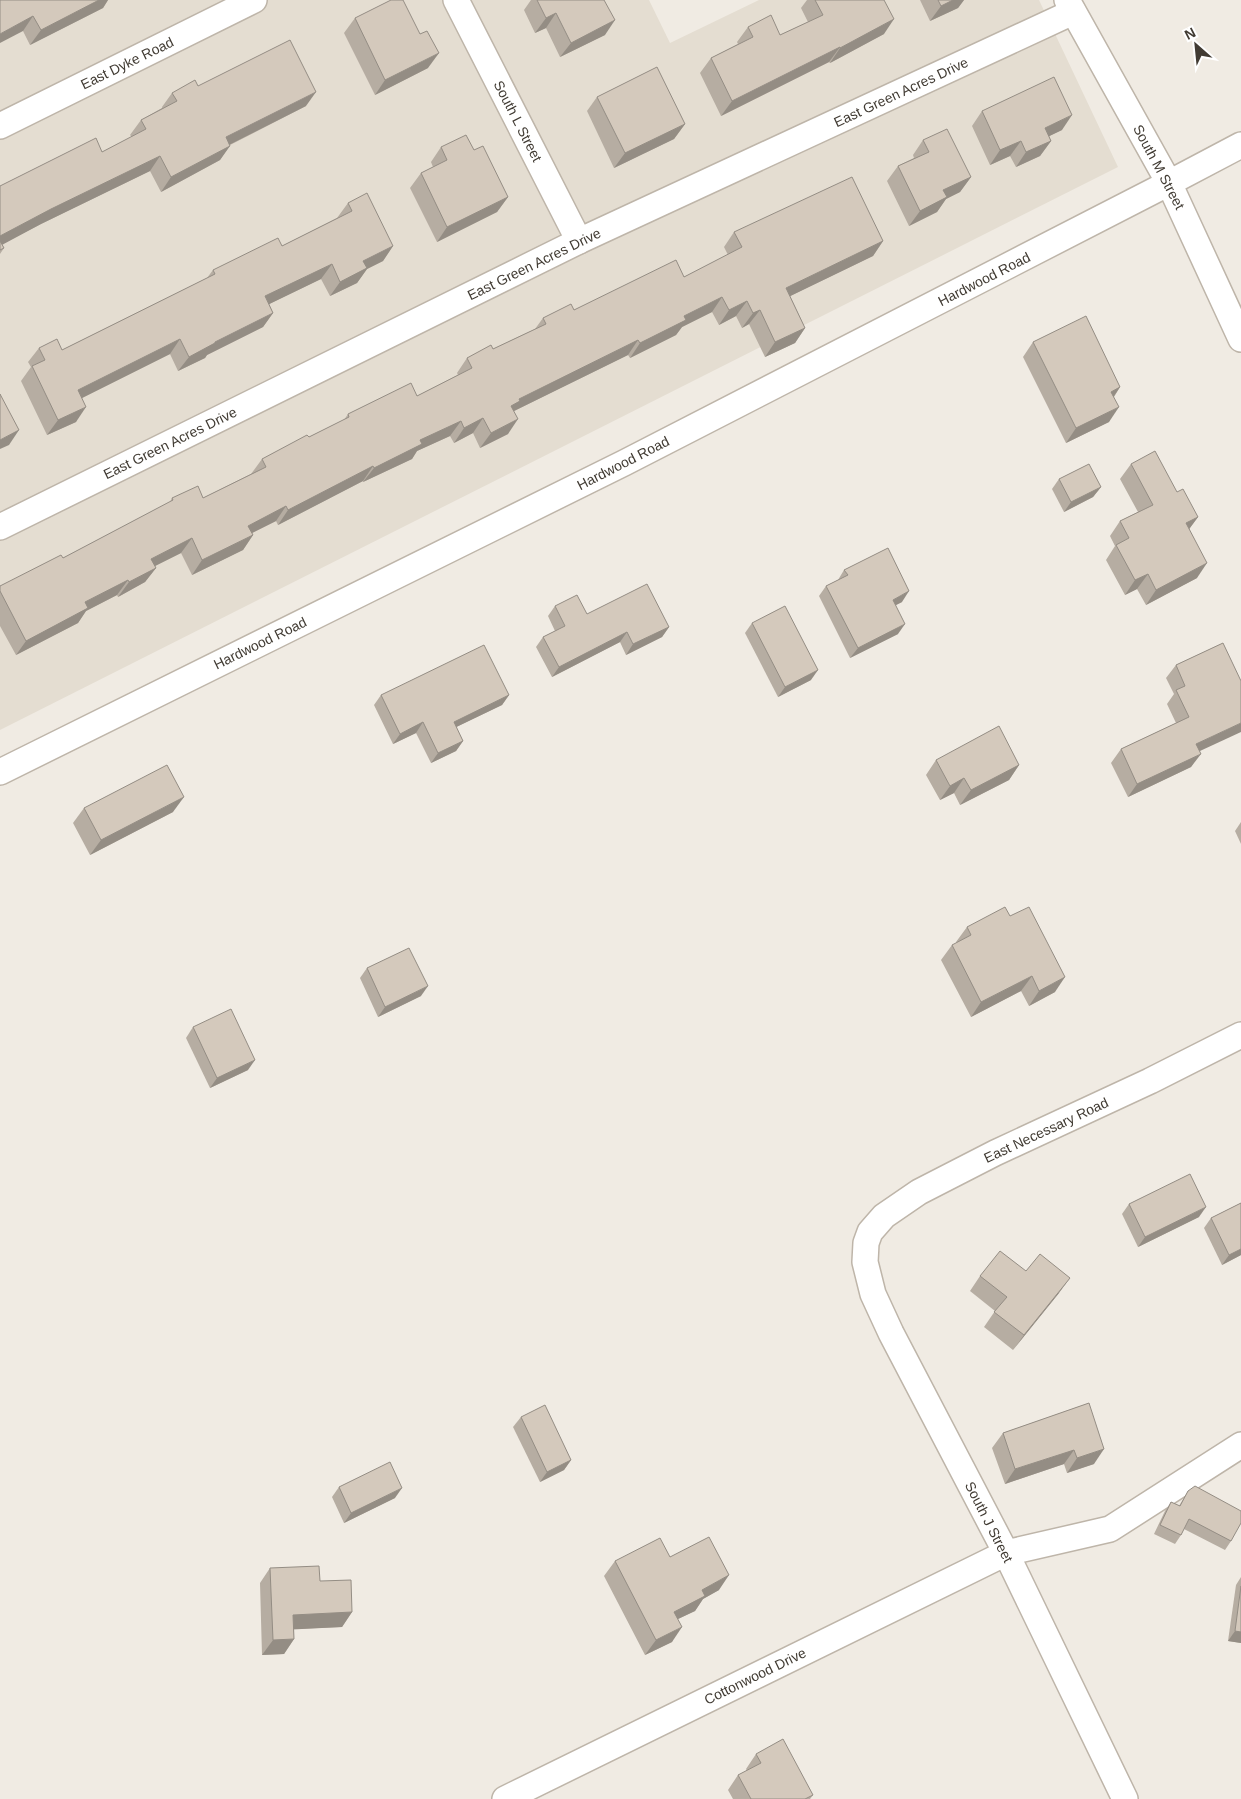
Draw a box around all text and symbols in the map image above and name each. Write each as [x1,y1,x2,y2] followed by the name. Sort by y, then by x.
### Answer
[1171,20,1221,70] north arrow
[1182,24,1198,43] text: N
[78,34,176,92] street label: East Dyke Road
[831,54,971,130] street label: East Green Acres Drive
[491,78,545,164] street label: South L Street
[1130,122,1188,212] street label: South M Street
[465,225,603,303] street label: East Green Acres Drive
[935,249,1033,309] street label: Hardwood Road
[101,404,239,482] street label: East Green Acres Drive
[574,433,672,493] street label: Hardwood Road
[211,614,309,672] street label: Hardwood Road
[981,1094,1111,1166] street label: East Necessary Road
[962,1479,1016,1565] street label: South J Street
[701,1644,809,1708] street label: Cottonwood Drive

